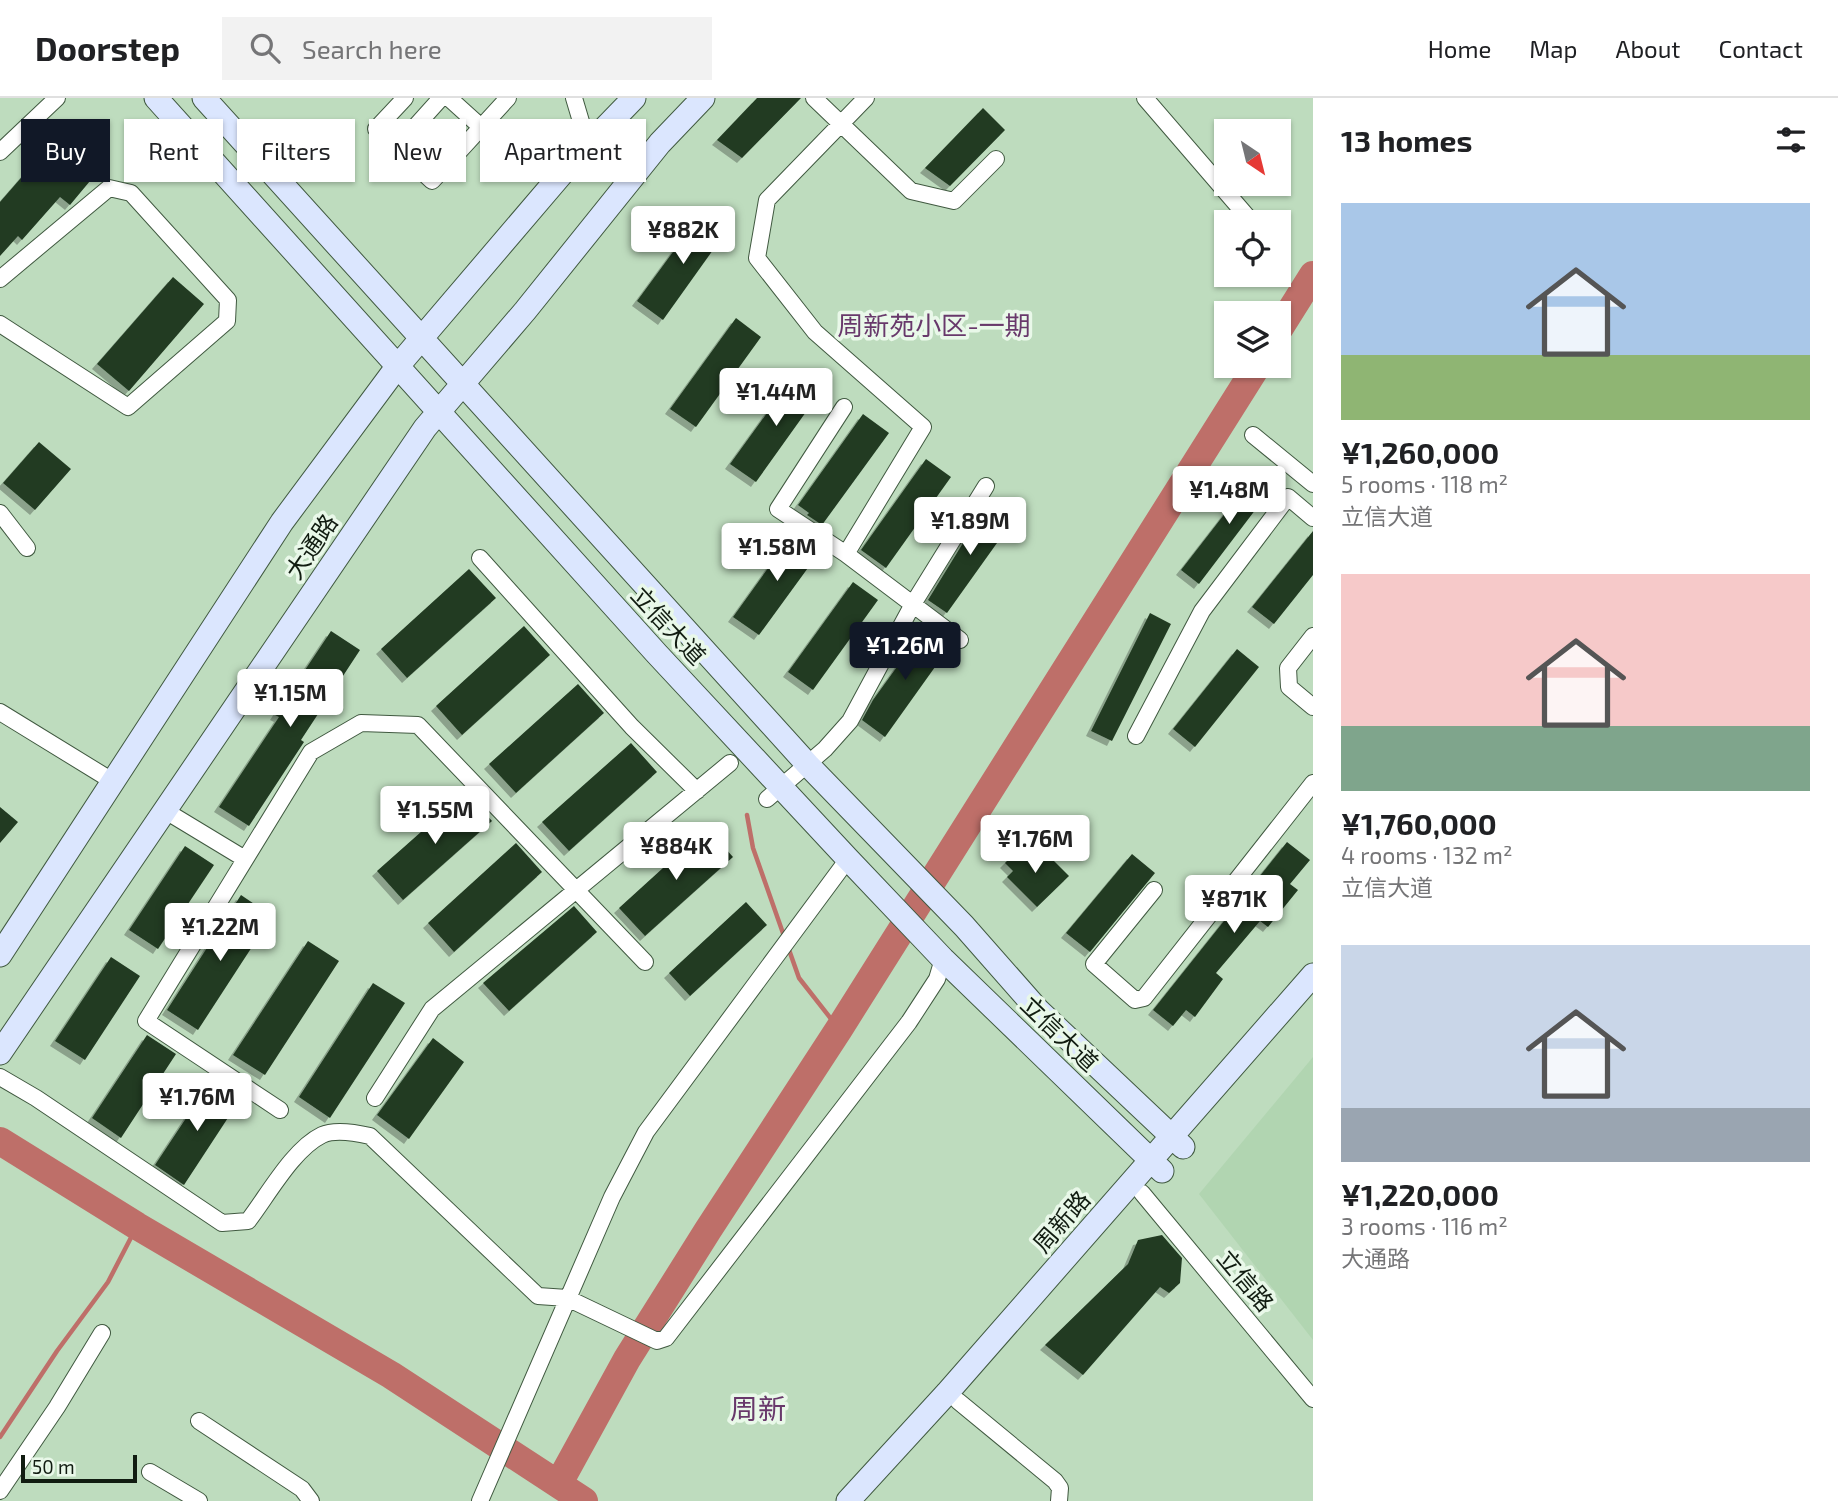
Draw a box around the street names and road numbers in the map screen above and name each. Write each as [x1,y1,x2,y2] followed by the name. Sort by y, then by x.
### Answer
[279,508,343,584] street label: 大通路
[626,580,712,670] street label: 立信大道
[1015,989,1105,1077] street label: 立信大道
[1026,1184,1095,1258] street label: 周新路
[1212,1243,1280,1317] street label: 立信路

